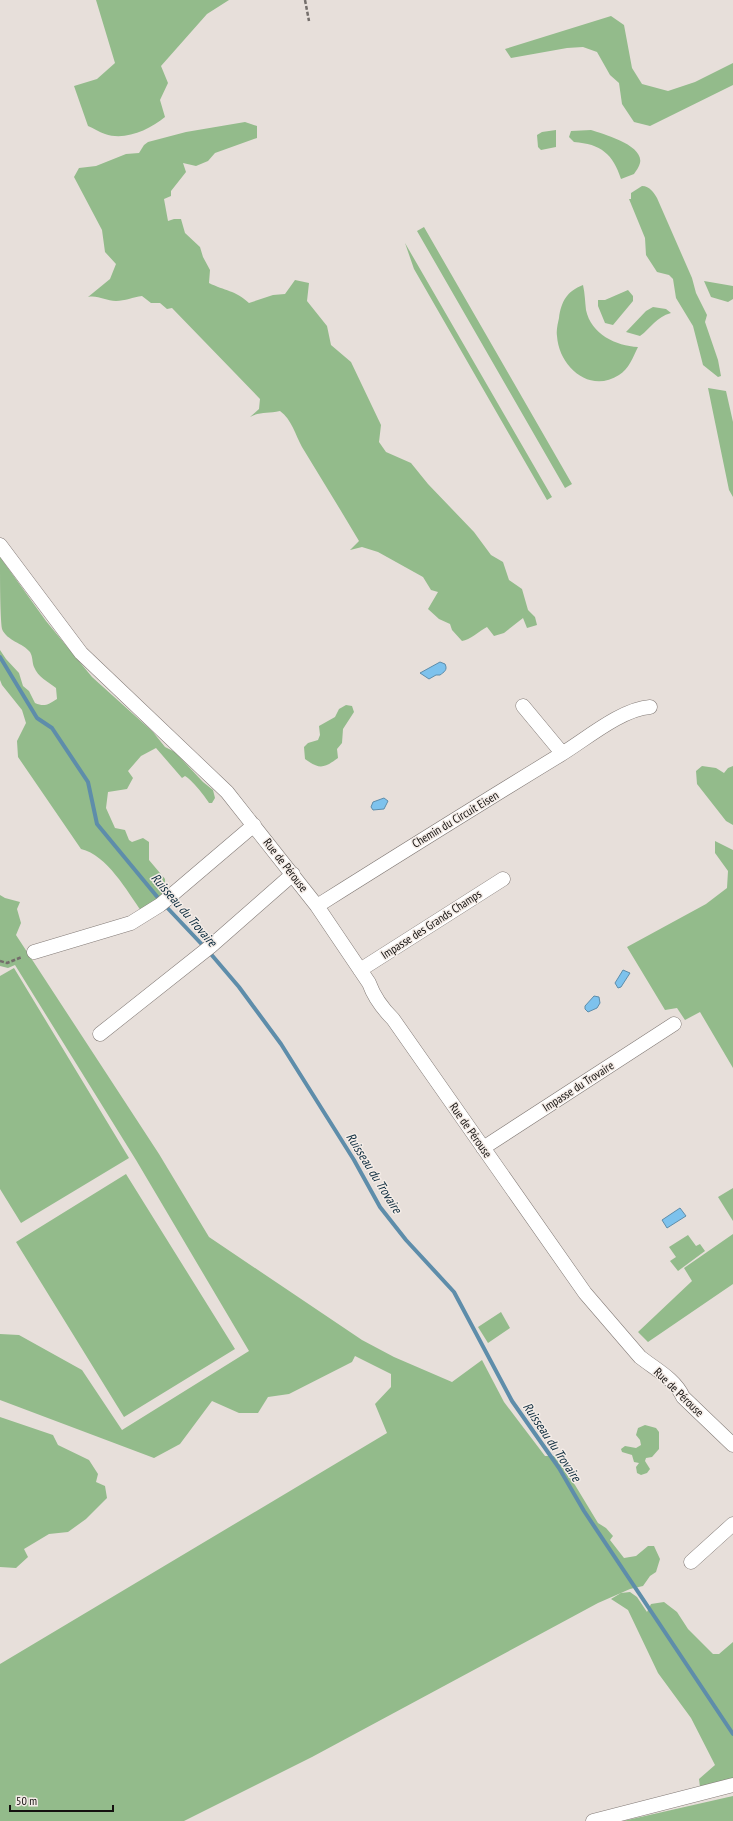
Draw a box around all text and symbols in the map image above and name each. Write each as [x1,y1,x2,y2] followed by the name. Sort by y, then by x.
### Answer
[409,787,501,851] street label: Chemin du Circuit Eisen
[260,835,312,895] street label: Rue de Pérouse
[147,870,222,951] water label: Ruisseau du Trovaire
[378,886,484,962] street label: Impasse des Grands Champs
[540,1057,616,1115] street label: Impasse du Trovaire
[447,1100,495,1160] street label: Rue de Pérouse
[342,1130,406,1218] water label: Ruisseau du Trovaire
[651,1364,707,1420] street label: Rue de Pérouse
[519,1399,586,1486] water label: Ruisseau du Trovaire
[10,1787,113,1813] scale bar
[16,1793,37,1808] text: 50 m

